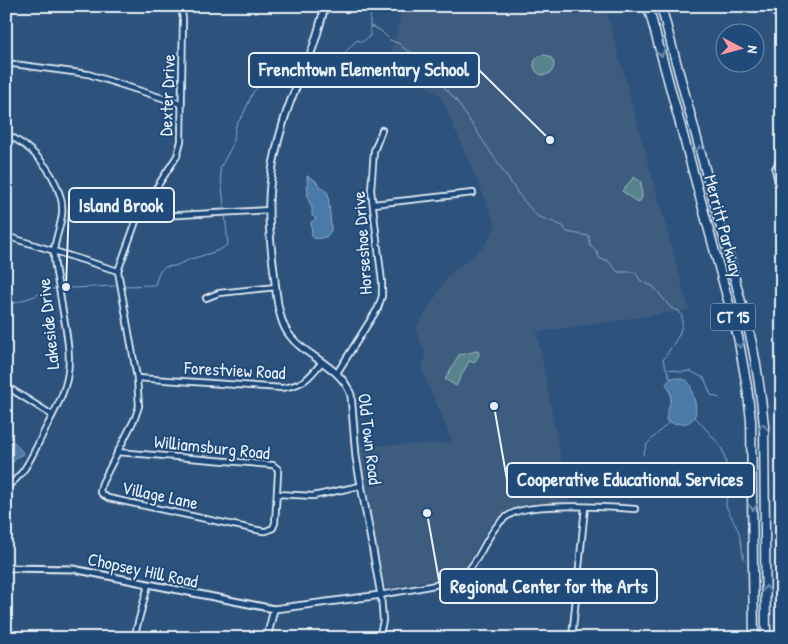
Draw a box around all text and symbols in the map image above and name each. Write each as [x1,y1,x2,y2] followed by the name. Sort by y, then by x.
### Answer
[716,22,766,72] north arrow
[744,45,763,55] text: N
[655,49,666,58] one-way arrow
[249,53,479,87] callout: Frenchtown Elementary School
[153,54,181,136] street label: Dexter Drive
[258,56,470,83] text: Frenchtown Elementary School
[695,145,706,154] one-way arrow
[698,172,750,281] street label: Merritt Parkway
[69,188,174,222] callout: Island Brook
[346,190,378,296] street label: Horseshoe Drive
[79,192,164,218] text: Island Brook
[31,277,65,371] street label: Lakeside Drive
[710,304,756,330] road number: CT 15
[734,341,744,350] one-way arrow
[183,355,286,385] street label: Forestview Road
[352,392,388,486] street label: Old Town Road
[758,422,769,430] one-way arrow
[153,428,271,466] street label: Williamsburg Road
[507,463,754,497] callout: Cooperative Educational Services
[517,466,744,493] text: Cooperative Educational Services
[120,475,200,515] street label: Village Lane
[748,504,758,511] one-way arrow
[86,546,200,594] street label: Chopsey Hill Road
[440,569,657,603] callout: Regional Center for the Arts
[450,573,648,600] text: Regional Center for the Arts
[761,585,771,592] one-way arrow

